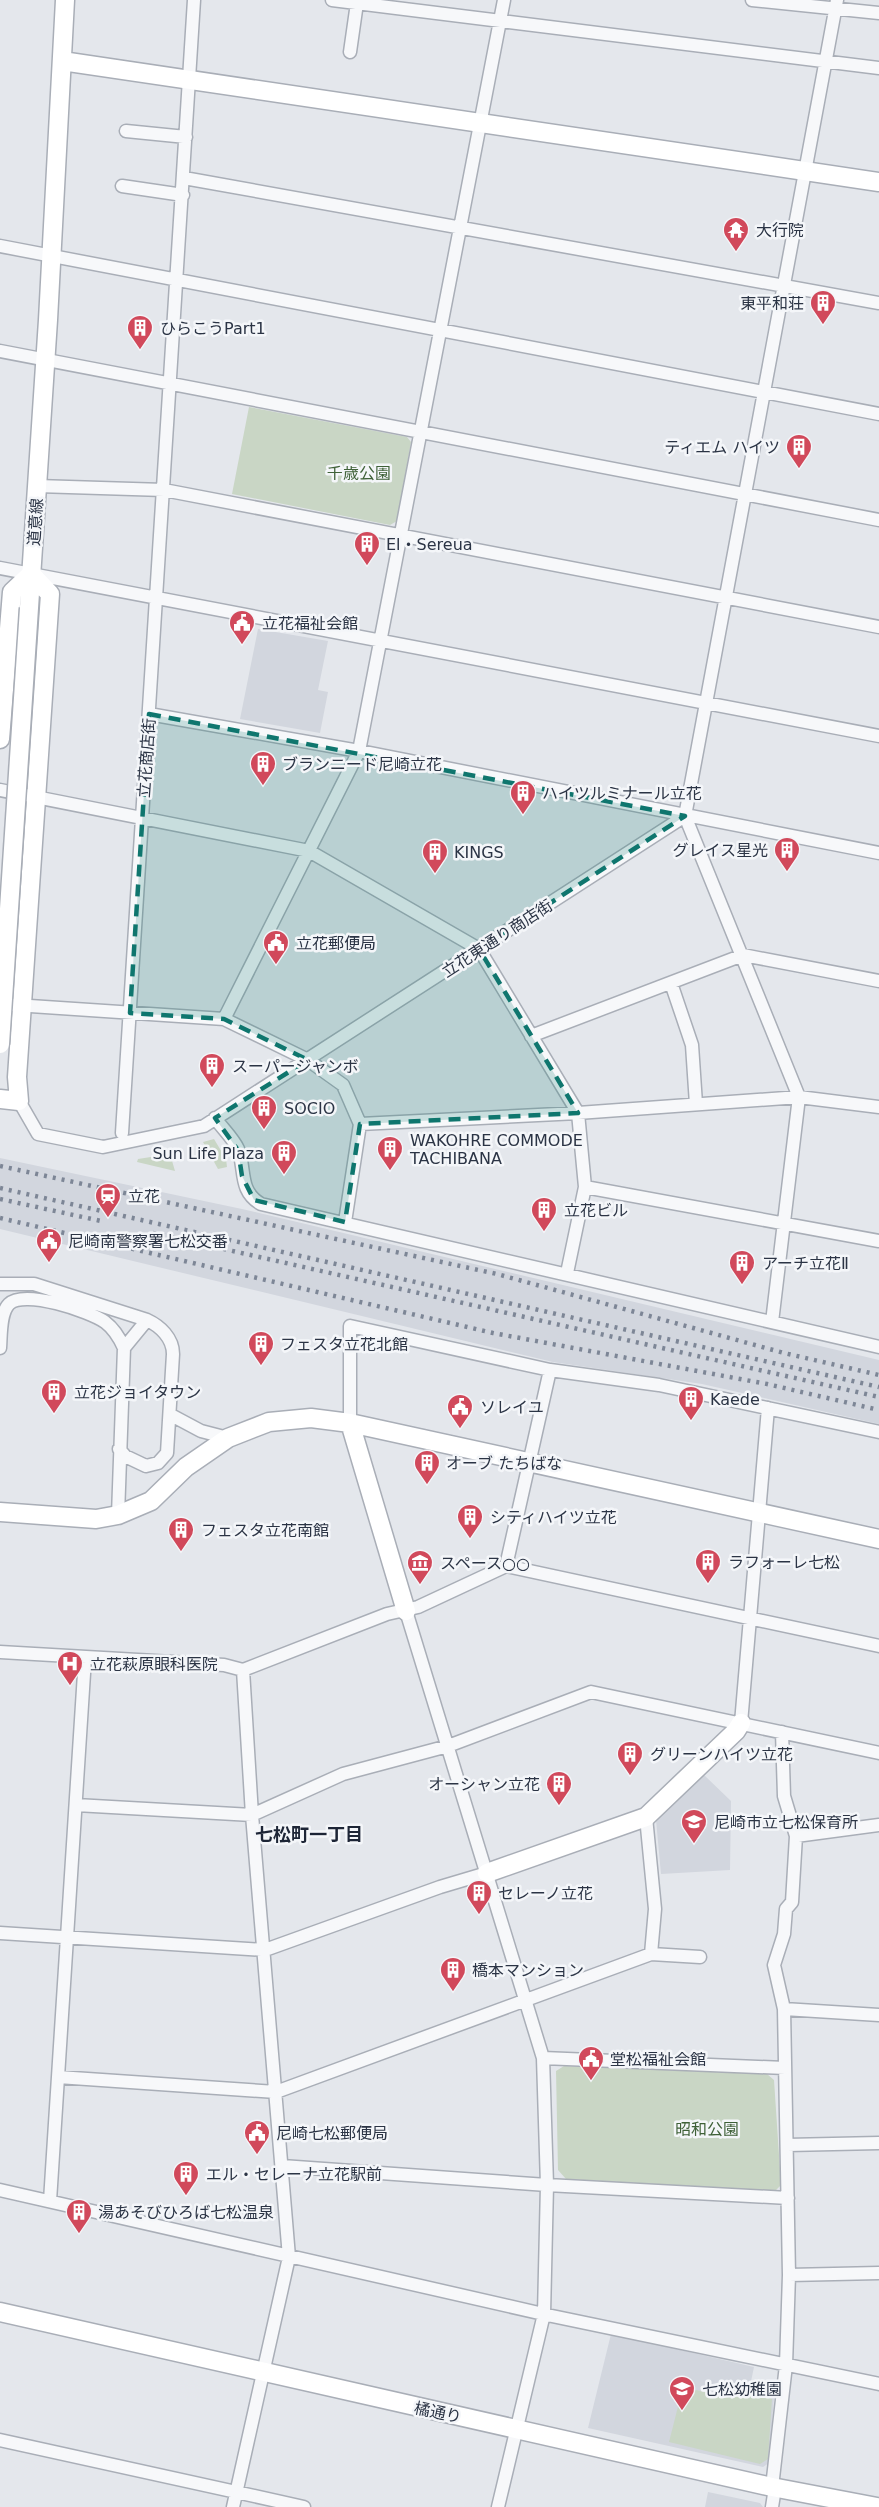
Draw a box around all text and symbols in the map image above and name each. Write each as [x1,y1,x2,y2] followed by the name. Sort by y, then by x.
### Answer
[721,215,751,253] temple icon: 大行院
[756,221,804,240] place label: 大行院
[808,288,838,326] building icon: 東平和荘
[740,294,804,313] place label: 東平和荘
[125,313,155,351] building icon: ひらこうPart1
[160,319,266,338] place label: ひらこうPart1
[784,432,814,470] building icon: ティエム ハイツ
[664,438,780,457] place label: ティエム ハイツ
[327,464,391,483] park label: 千歳公園
[24,497,47,547] street label: 道意線
[352,529,382,567] building icon: El・Sereua
[386,535,473,554] place label: El・Sereua
[227,608,257,646] public building icon: 立花福祉会館
[262,614,358,633] place label: 立花福祉会館
[134,717,159,799] street label: 立花商店街
[248,749,278,787] building icon: ブランニード尼崎立花
[282,755,442,774] place label: ブランニード尼崎立花
[508,778,538,816] building icon: ハイツルミナール立花
[542,784,702,803] place label: ハイツルミナール立花
[772,835,802,873] building icon: グレイス星光
[420,837,450,875] building icon: KINGS
[672,841,768,860] place label: グレイス星光
[454,843,504,862] place label: KINGS
[438,896,556,981] street label: 立花東通り商店街
[261,928,291,966] public building icon: 立花郵便局
[296,934,376,953] place label: 立花郵便局
[197,1051,227,1089] building icon: スーパージャンボ
[232,1057,359,1076] place label: スーパージャンボ
[249,1093,279,1131] building icon: SOCIO
[284,1099,335,1118] place label: SOCIO
[409,1131,583,1168] place label: WAKOHRE COMMODE TACHIBANA
[375,1134,405,1172] building icon: WAKOHRE COMMODE TACHIBANA
[269,1138,299,1176] building icon: Sun Life Plaza
[152,1144,264,1163] place label: Sun Life Plaza
[93,1181,123,1219] station icon: 立花
[128,1187,160,1206] place label: 立花
[529,1195,559,1233] building icon: 立花ビル
[564,1201,628,1220] place label: 立花ビル
[34,1226,64,1264] public building icon: 尼崎南警察署七松交番
[68,1232,228,1251] place label: 尼崎南警察署七松交番
[727,1248,757,1286] building icon: アーチ立花Ⅱ
[762,1254,849,1273] place label: アーチ立花Ⅱ
[246,1329,276,1367] building icon: フェスタ立花北館
[280,1335,408,1354] place label: フェスタ立花北館
[39,1377,69,1415] building icon: 立花ジョイタウン
[74,1383,201,1402] place label: 立花ジョイタウン
[676,1384,706,1422] building icon: Kaede
[710,1390,760,1409] place label: Kaede
[445,1392,475,1430] public building icon: ソレイユ
[480,1398,544,1417] place label: ソレイユ
[412,1448,442,1486] building icon: オーブ たちばな
[446,1454,562,1473] place label: オーブ たちばな
[455,1502,485,1540] building icon: シティハイツ立花
[490,1508,617,1527] place label: シティハイツ立花
[166,1515,196,1553] building icon: フェスタ立花南館
[201,1521,329,1540] place label: フェスタ立花南館
[693,1547,723,1585] building icon: ラフォーレ七松
[405,1548,435,1586] museum icon: スペース○○
[728,1553,840,1572] place label: ラフォーレ七松
[440,1554,530,1573] place label: スペース○○
[55,1649,85,1687] hospital icon: 立花萩原眼科医院
[90,1655,218,1674] place label: 立花萩原眼科医院
[615,1739,645,1777] building icon: グリーンハイツ立花
[650,1745,793,1764] place label: グリーンハイツ立花
[544,1769,574,1807] building icon: オーシャン立花
[428,1775,540,1794] place label: オーシャン立花
[679,1807,709,1845] school or university icon: 尼崎市立七松保育所
[714,1813,858,1832] place label: 尼崎市立七松保育所
[255,1824,363,1845] district label: 七松町一丁目
[464,1878,494,1916] building icon: セレーノ立花
[498,1884,593,1903] place label: セレーノ立花
[438,1955,468,1993] building icon: 橋本マンション
[472,1961,584,1980] place label: 橋本マンション
[576,2044,606,2082] public building icon: 堂松福祉会館
[610,2050,706,2069] place label: 堂松福祉会館
[242,2118,272,2156] public building icon: 尼崎七松郵便局
[675,2120,739,2139] park label: 昭和公園
[276,2124,388,2143] place label: 尼崎七松郵便局
[171,2159,201,2197] building icon: エル・セレーナ立花駅前
[206,2165,382,2184] place label: エル・セレーナ立花駅前
[64,2197,94,2235] building icon: 湯あそびひろば七松温泉
[98,2203,274,2222] place label: 湯あそびひろば七松温泉
[667,2374,697,2412] school or university icon: 七松幼稚園
[702,2380,782,2399] place label: 七松幼稚園
[412,2398,463,2427] street label: 橘通り

